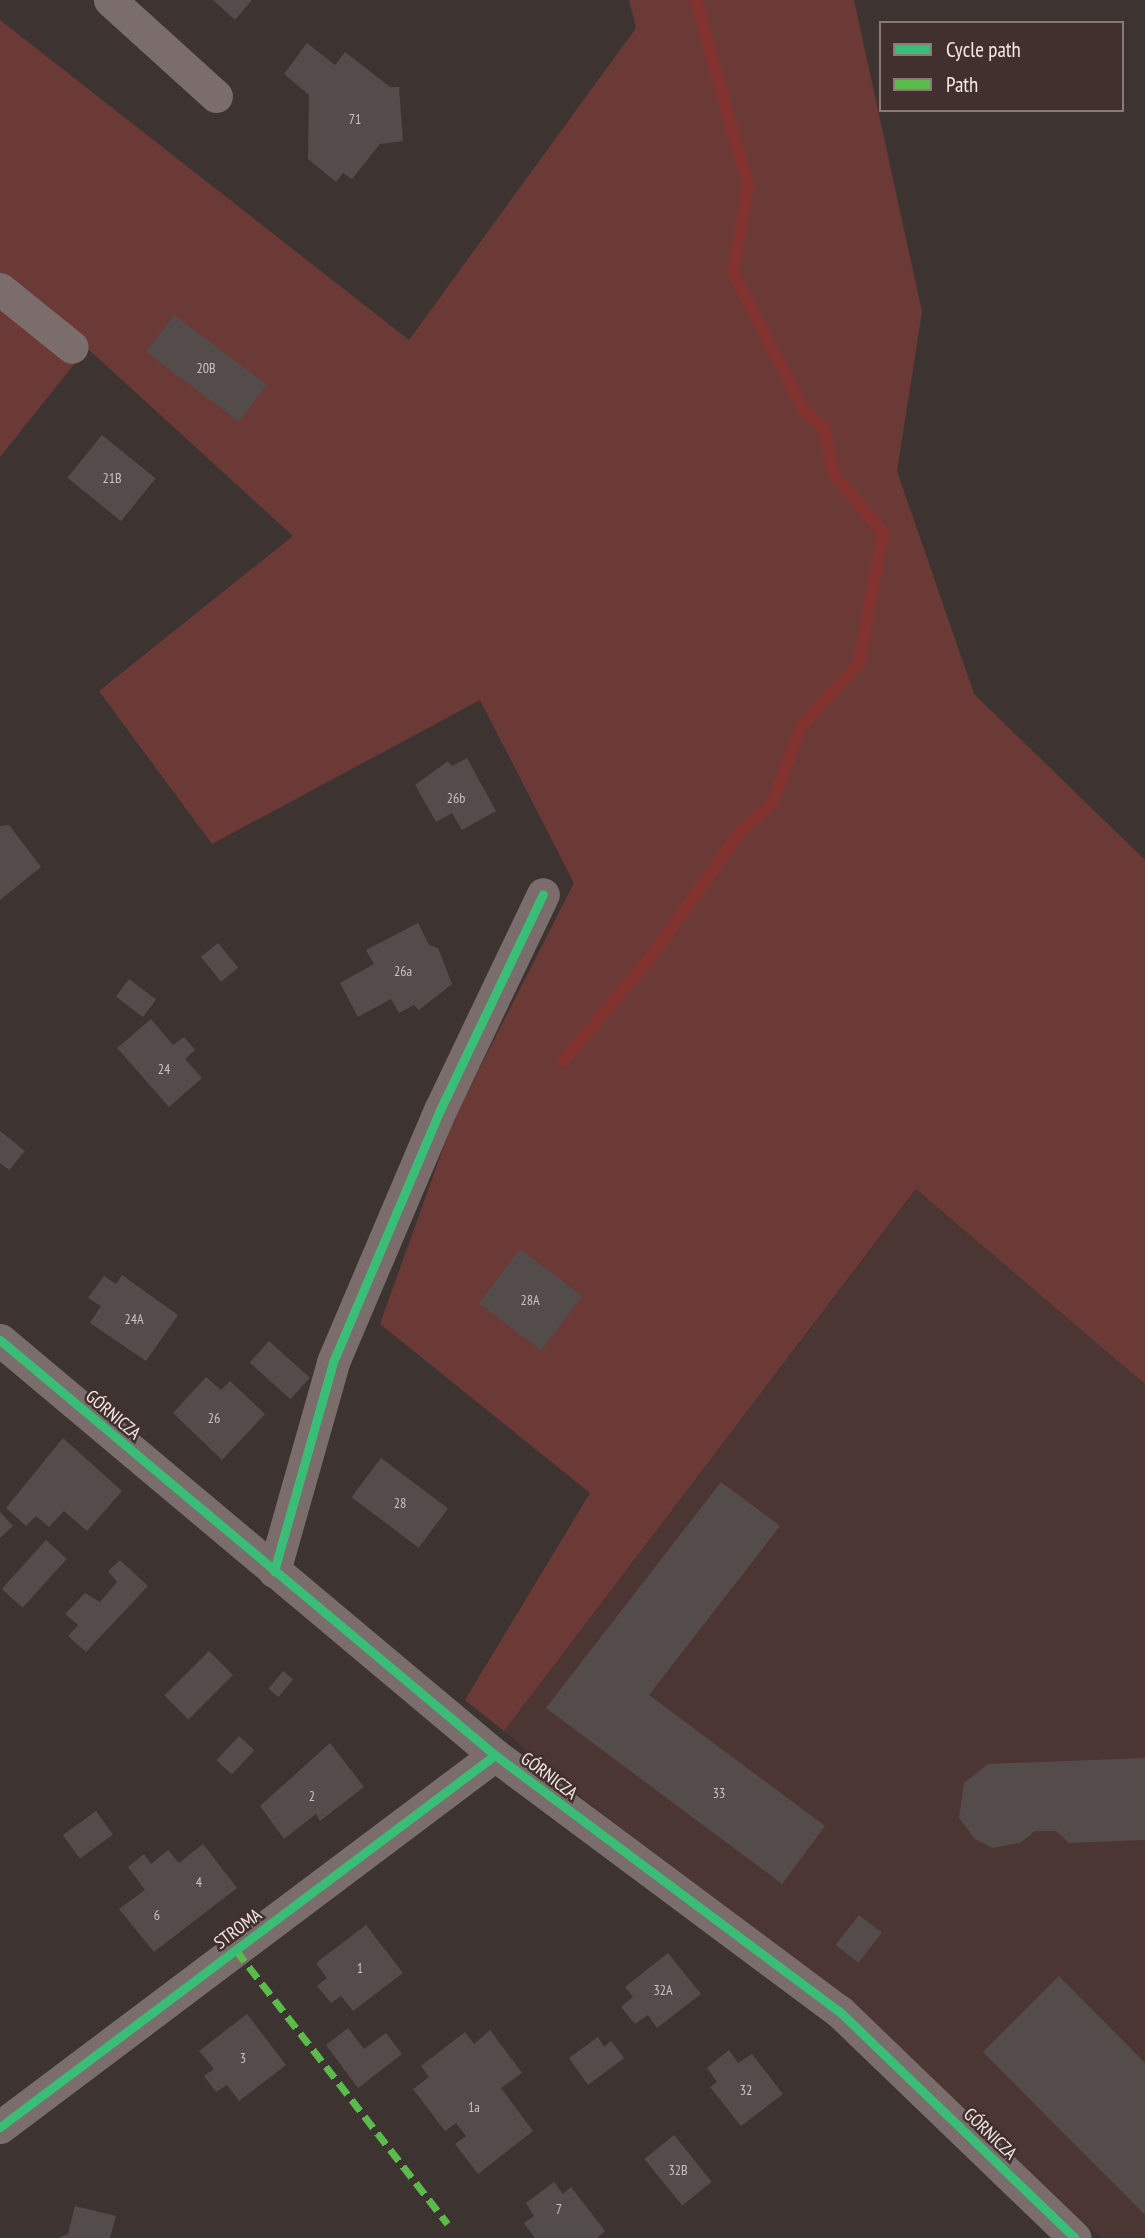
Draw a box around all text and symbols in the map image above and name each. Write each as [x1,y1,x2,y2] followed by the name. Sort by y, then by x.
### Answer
[879,21,1124,112] legend
[946,36,1021,63] text: Cycle path
[946,71,978,98] text: Path
[349,111,361,127] house number: 71
[196,360,216,376] house number: 20B
[102,470,122,486] house number: 21B
[447,790,465,806] house number: 26b
[394,963,412,979] house number: 26a
[158,1061,170,1077] house number: 24
[520,1292,540,1308] house number: 28A
[124,1311,144,1327] house number: 24A
[81,1386,145,1444] street label: GÓRNICZA
[208,1410,220,1426] house number: 26
[394,1495,406,1511] house number: 28
[516,1748,582,1804] street label: GÓRNICZA
[713,1785,725,1801] house number: 33
[309,1788,315,1804] house number: 2
[196,1874,202,1890] house number: 4
[210,1904,266,1954] street label: STROMA
[154,1907,160,1923] house number: 6
[357,1960,363,1976] house number: 1
[653,1982,673,1998] house number: 32A
[240,2050,246,2066] house number: 3
[740,2082,752,2098] house number: 32
[468,2099,480,2115] house number: 1a
[959,2104,1021,2164] street label: GÓRNICZA
[668,2162,688,2178] house number: 32B
[556,2201,562,2217] house number: 7

